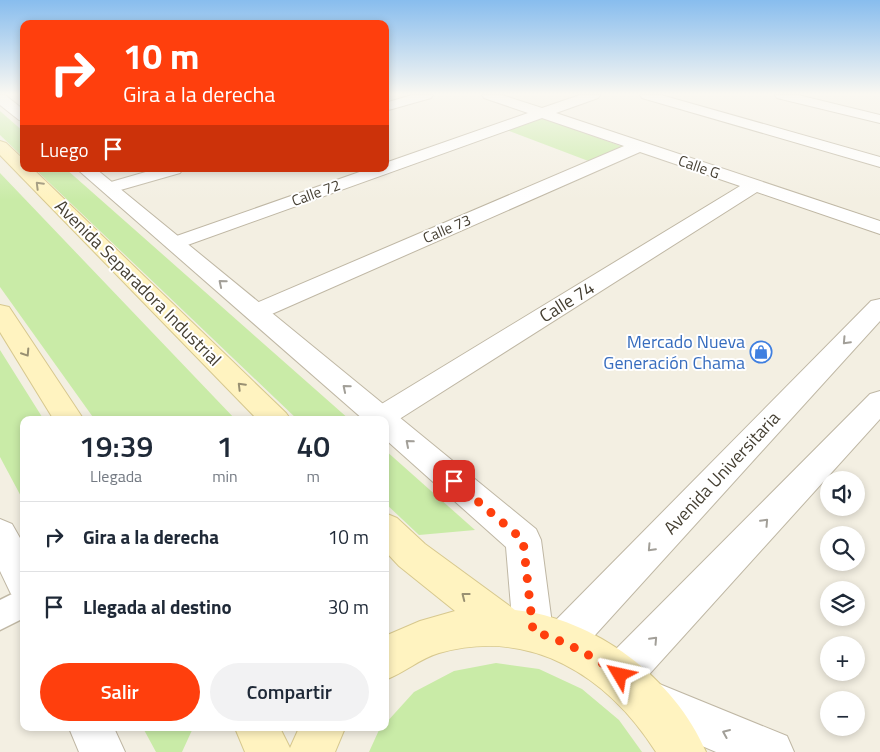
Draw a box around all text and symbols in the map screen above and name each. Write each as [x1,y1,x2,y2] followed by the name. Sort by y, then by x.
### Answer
[123,29,199,83] text: 10 m
[40,40,105,105] icon: right
[123,77,275,111] text: Gira a la derecha
[40,135,89,164] text: Luego
[99,135,127,163] icon: arrive
[675,149,723,184] street label: Calle G
[288,173,343,212] street label: Calle 72
[36,182,45,191] one-way arrow
[49,193,228,372] street label: Avenida Separadora Industrial
[419,208,474,249] street label: Calle 73
[534,274,599,329] street label: Calle 74
[219,280,228,289] one-way arrow
[603,328,745,376] place label: Mercado Nueva Generación Chama
[843,336,852,345] one-way arrow
[749,340,773,364] shop icon: Mercado Nueva Generación Chama
[20,348,30,357] one-way arrow
[238,383,247,392] one-way arrow
[342,385,351,394] one-way arrow
[657,405,786,540] street label: Avenida Universitaria
[79,423,153,469] text: 19:39
[216,423,233,469] text: 1
[296,423,330,469] text: 40
[406,439,415,448] one-way arrow
[433,460,475,502] pin
[90,464,142,488] text: Llegada
[212,464,238,488] text: min
[307,464,320,488] text: m
[440,467,468,495] icon: arrive
[820,471,865,736] map controls
[820,471,865,516] button: sound
[759,519,768,528] one-way arrow
[83,522,219,551] text: Gira a la derecha
[328,522,369,551] text: 10 m
[40,523,68,551] icon: right
[820,526,865,571] button: search
[648,543,657,552] one-way arrow
[820,581,865,626] button: layers
[83,592,232,621] text: Llegada al destino
[328,592,369,621] text: 30 m
[40,593,68,621] icon: arrive
[462,594,471,602] one-way arrow
[820,636,865,681] button: +
[648,637,657,646] one-way arrow
[593,648,645,700] position arrow
[40,663,200,721] button: Salir
[210,663,369,721] button: Compartir
[820,691,865,736] button: −
[722,729,731,740] one-way arrow

